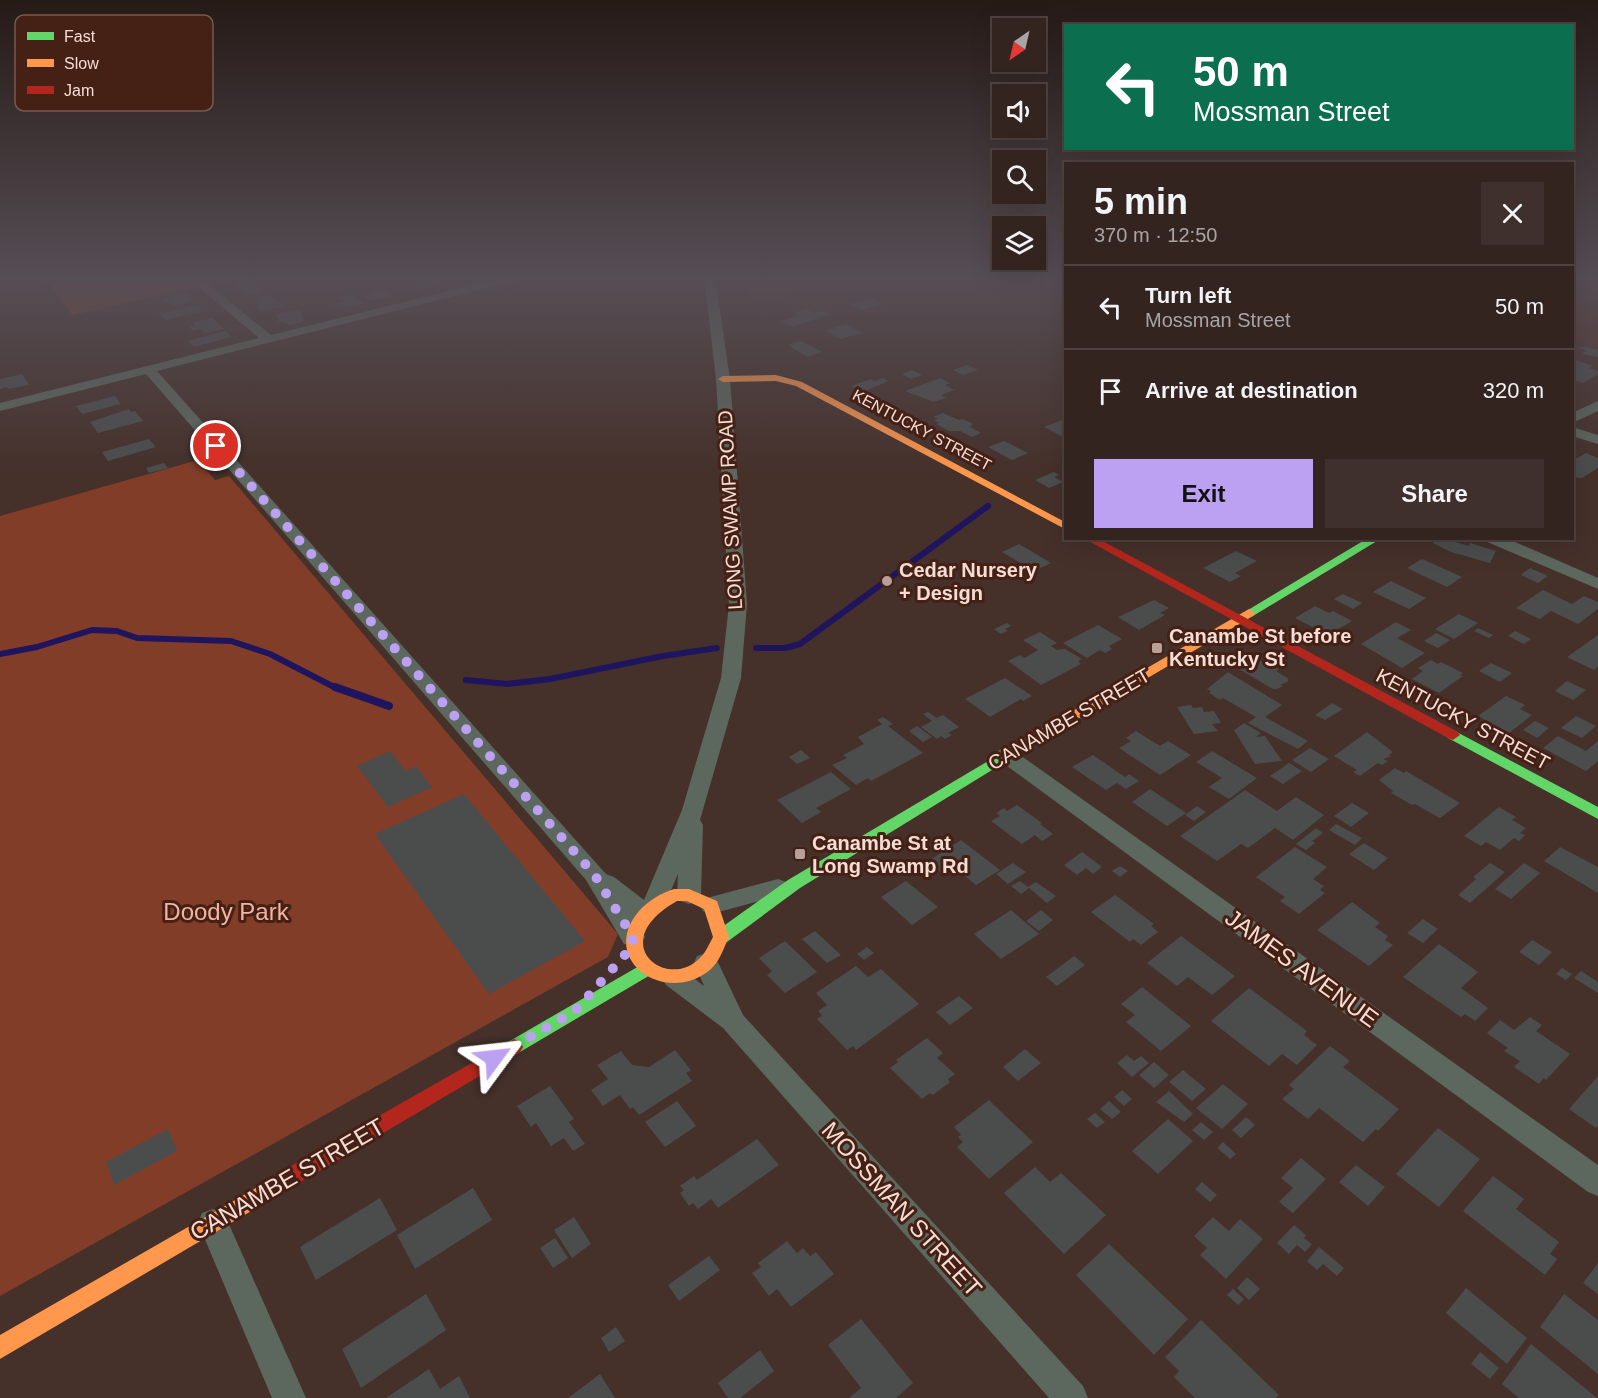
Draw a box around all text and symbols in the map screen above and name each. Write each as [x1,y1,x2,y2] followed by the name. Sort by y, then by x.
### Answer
[15,15,213,111] legend
[992,18,1046,72] north arrow
[992,18,1046,270] map controls
[64,28,96,45] text: Fast
[1094,48,1172,126] icon: left
[1193,48,1289,95] text: 50 m
[64,55,99,72] text: Slow
[64,82,94,99] text: Jam
[992,84,1046,138] button: sound
[1193,97,1390,127] text: Mossman Street
[992,150,1046,204] button: search
[1094,181,1188,222] text: 5 min
[1481,182,1544,245] button: close
[992,216,1046,270] button: layers
[1094,224,1217,246] text: 370 m · 12:50
[1145,283,1231,308] text: Turn left
[1094,291,1127,324] icon: left
[1495,294,1544,319] text: 50 m
[1145,309,1291,331] text: Mossman Street
[1094,375,1127,408] icon: arrive
[1145,378,1358,403] text: Arrive at destination
[1483,378,1544,403] text: 320 m
[850,386,994,474] street label: KENTUCKY STREET
[714,410,746,610] street label: LONG SWAMP ROAD
[190,420,241,471] pin
[199,429,232,462] icon: arrive
[1094,459,1313,528] button: Exit
[1325,459,1544,528] button: Share
[899,559,1038,604] place label: Cedar Nursery + Design
[880,574,894,588] marker: Cedar Nursery + Design
[1169,625,1351,670] place label: Canambe St before Kentucky St
[1150,641,1164,655] marker: Canambe St before Kentucky St
[984,664,1154,774] street label: CANAMBE STREET
[1373,664,1553,774] street label: KENTUCKY STREET
[812,832,969,877] place label: Canambe St at Long Swamp Rd
[793,847,807,861] marker: Canambe St at Long Swamp Rd
[163,898,290,925] park label: Doody Park
[1220,904,1384,1032] street label: JAMES AVENUE
[462,1026,526,1090] position arrow
[185,1112,389,1246] street label: CANAMBE STREET
[817,1116,988,1302] street label: MOSSMAN STREET

